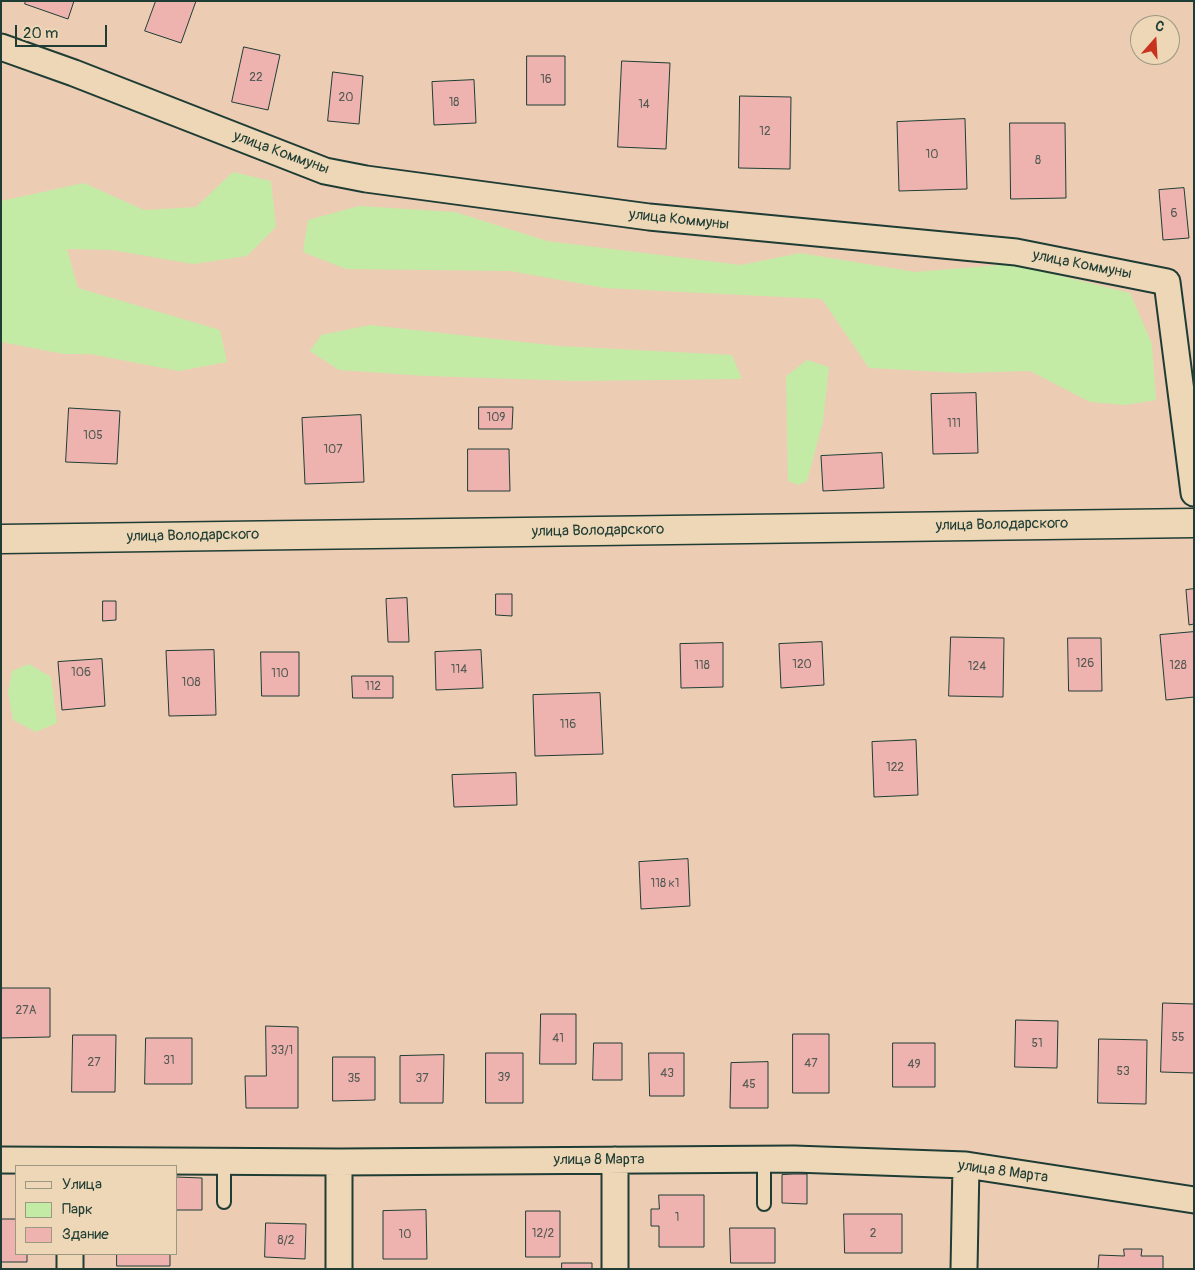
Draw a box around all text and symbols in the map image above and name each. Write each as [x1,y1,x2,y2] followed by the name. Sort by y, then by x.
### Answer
[18,15,110,47] scale bar
[1130,15,1180,65] north arrow
[1153,17,1167,36] text: С
[23,24,58,43] text: 20 m
[249,71,263,85] house number: 22
[540,73,552,87] house number: 16
[339,91,353,105] house number: 20
[449,96,459,110] house number: 18
[638,98,650,112] house number: 14
[759,125,771,139] house number: 12
[231,127,331,179] street label: улица Коммуны
[926,148,938,162] house number: 10
[1035,154,1041,168] house number: 8
[628,206,730,234] street label: улица Коммуны
[1171,207,1177,221] house number: 6
[1031,247,1133,283] street label: улица Коммуны
[486,411,506,425] house number: 109
[947,417,961,431] house number: 111
[83,429,103,443] house number: 105
[323,443,343,457] house number: 107
[935,515,1069,535] street label: улица Володарского
[531,521,665,541] street label: улица Володарского
[126,526,260,546] street label: улица Володарского
[1076,657,1094,671] house number: 126
[792,658,812,672] house number: 120
[694,659,710,673] house number: 118
[1169,659,1187,673] house number: 128
[968,660,986,674] house number: 124
[451,663,467,677] house number: 114
[71,666,91,680] house number: 106
[271,667,289,681] house number: 110
[182,676,200,690] house number: 108
[365,680,381,694] house number: 112
[560,718,576,732] house number: 116
[886,761,904,775] house number: 122
[651,877,679,891] house number: 118 к1
[16,1004,36,1018] house number: 27А
[1171,1031,1185,1045] house number: 55
[552,1032,564,1046] house number: 41
[1031,1037,1043,1051] house number: 51
[271,1044,293,1058] house number: 33/1
[163,1054,175,1068] house number: 31
[87,1056,101,1070] house number: 27
[804,1057,818,1071] house number: 47
[907,1058,921,1072] house number: 49
[1116,1065,1130,1079] house number: 53
[660,1067,674,1081] house number: 43
[498,1071,510,1085] house number: 39
[347,1072,361,1086] house number: 35
[415,1072,429,1086] house number: 37
[742,1078,756,1092] house number: 45
[554,1151,644,1169] street label: улица 8 Марта
[957,1157,1049,1187] street label: улица 8 Марта
[15,1165,178,1255] legend
[62,1175,102,1194] text: Улица
[62,1200,93,1219] text: Парк
[675,1211,679,1225] house number: 1
[62,1225,109,1244] text: Здание
[532,1227,554,1241] house number: 12/2
[870,1227,876,1241] house number: 2
[399,1228,411,1242] house number: 10
[277,1234,295,1248] house number: 8/2

